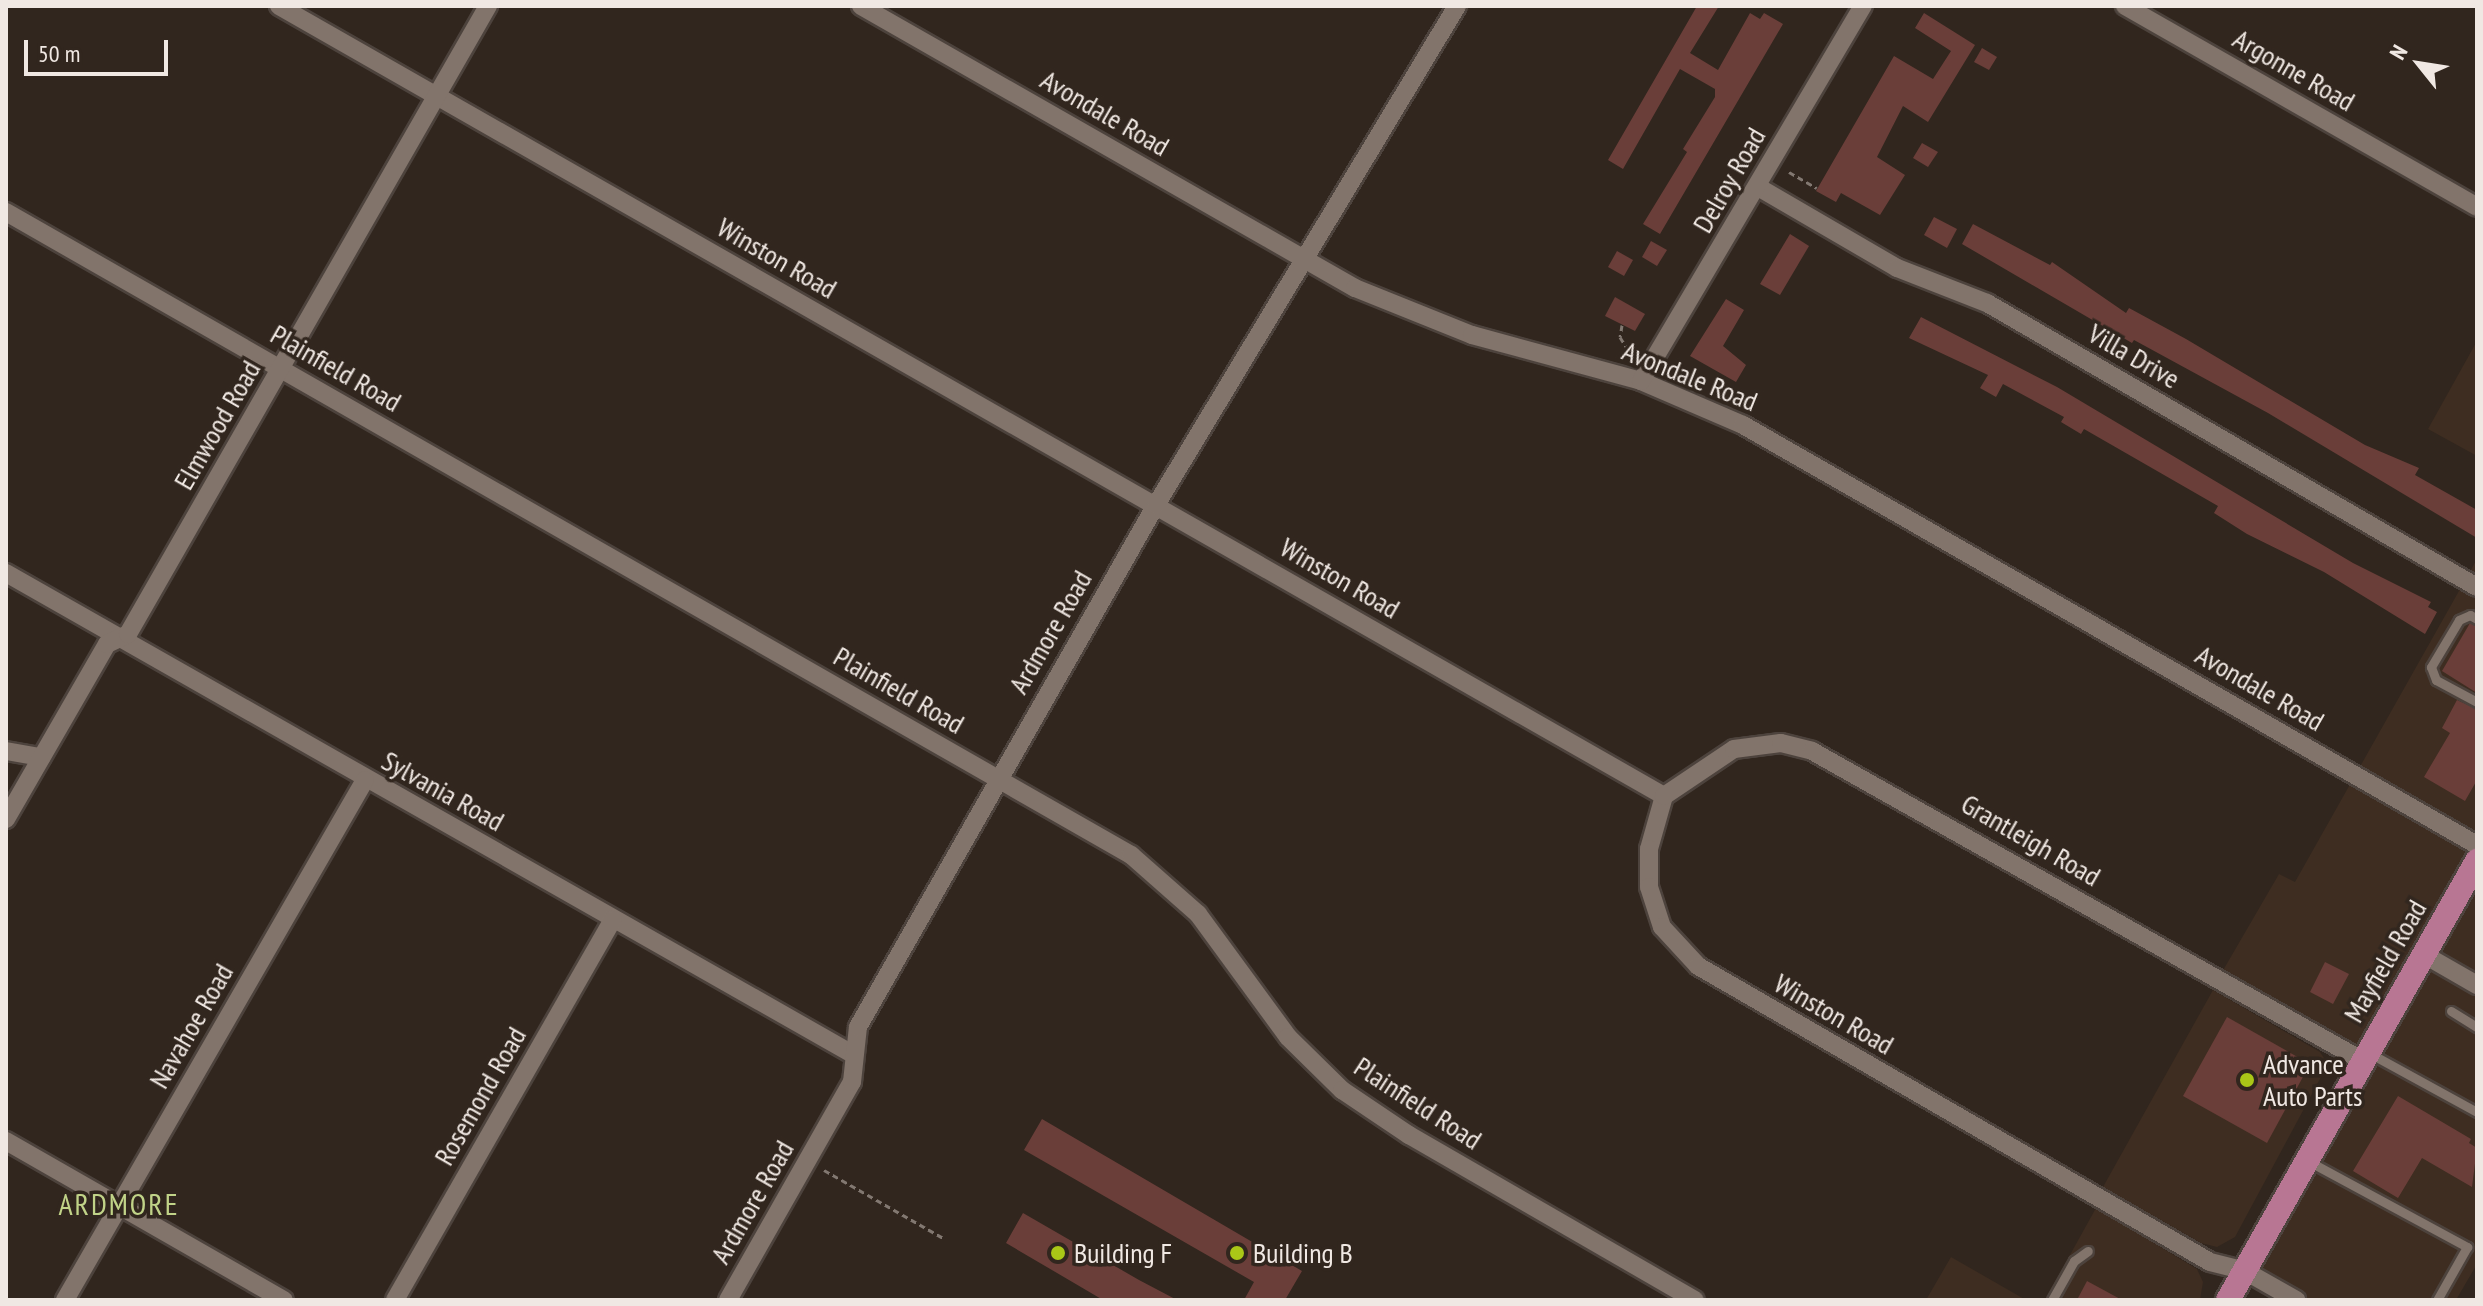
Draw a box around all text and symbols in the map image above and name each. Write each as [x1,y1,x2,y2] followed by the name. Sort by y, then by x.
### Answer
[2227,22,2361,118] street label: Argonne Road
[28,24,172,74] scale bar
[2379,24,2459,104] north arrow
[38,38,80,69] text: 50 m
[2383,40,2413,64] text: N
[1035,63,1175,163] street label: Avondale Road
[1685,121,1773,239] street label: Delroy Road
[711,210,843,306] street label: Winston Road
[2082,316,2186,396] street label: Villa Drive
[265,317,407,419] street label: Plainfield Road
[1618,334,1762,418] street label: Avondale Road
[167,355,267,495] street label: Elmwood Road
[1274,530,1406,626] street label: Winston Road
[1001,565,1099,699] street label: Ardmore Road
[2190,638,2330,738] street label: Avondale Road
[828,639,970,741] street label: Plainfield Road
[376,744,510,838] street label: Sylvania Road
[1956,787,2106,893] street label: Grantleigh Road
[2337,894,2433,1028] street label: Mayfield Road
[142,958,240,1094] street label: Navahoe Road
[1768,966,1900,1062] street label: Winston Road
[427,1021,533,1171] street label: Rosemond Road
[2263,1047,2362,1113] place label: Advance Auto Parts
[1348,1049,1488,1157] street label: Plainfield Road
[2238,1071,2256,1089] marker: Advance Auto Parts
[703,1135,801,1269] street label: Ardmore Road
[58,1186,180,1222] district label: ARDMORE
[1074,1236,1172,1270] place label: Building F
[1253,1236,1353,1270] place label: Building B
[1049,1244,1067,1262] marker: Building F
[1228,1244,1246,1262] marker: Building B

